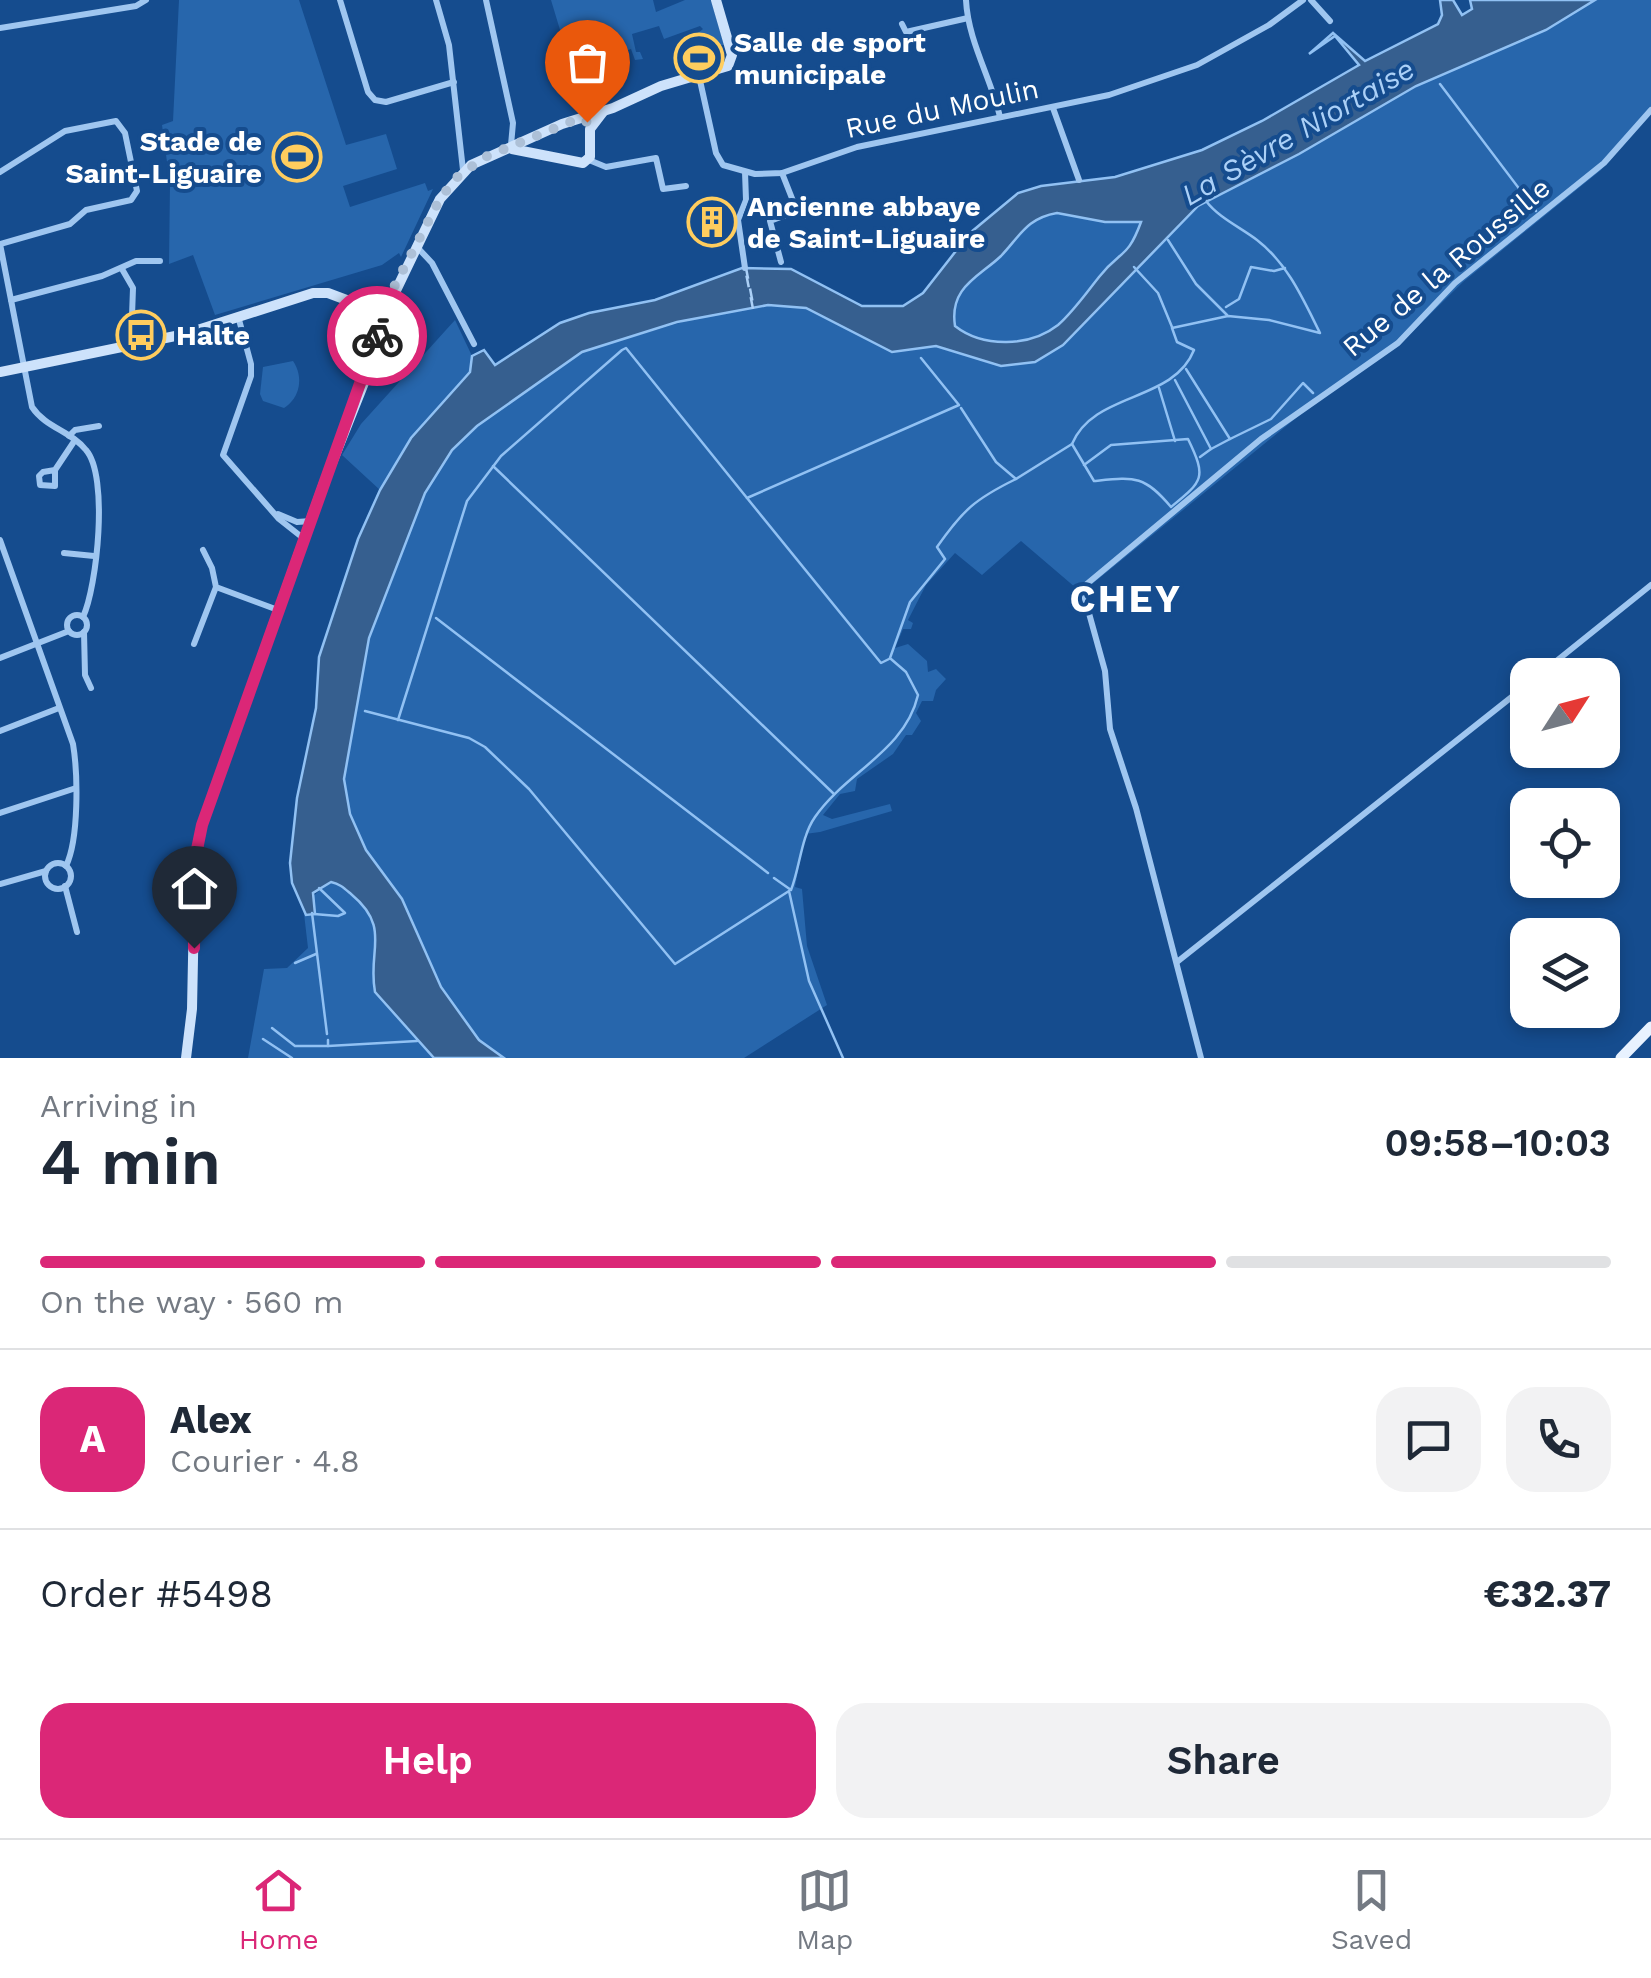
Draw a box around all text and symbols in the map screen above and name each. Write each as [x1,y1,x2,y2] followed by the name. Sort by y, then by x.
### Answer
[545,20,630,123] pin
[734,26,926,91] place label: Salle de sport municipale
[673,32,725,84] sports icon: Salle de sport municipale
[560,35,615,90] icon: bag
[1175,51,1420,212] water label: La Sèvre Niortaise
[842,72,1042,145] street label: Rue du Moulin
[66,125,262,190] place label: Stade de Saint-Liguaire
[271,131,323,183] sports icon: Stade de Saint-Liguaire
[1336,171,1557,364] street label: Rue de la Roussille
[747,190,985,255] place label: Ancienne abbaye de Saint-Liguaire
[686,196,738,248] building icon: Ancienne abbaye de Saint-Liguaire
[327,286,427,386] courier
[115,309,167,361] bus stop icon: Halte
[350,309,405,364] icon: bike
[176,319,250,352] place label: Halte
[1069,577,1183,621] district label: CHEY
[1510,658,1620,768] north arrow
[1510,658,1620,1028] map controls
[1510,788,1620,898] button: locate
[152,846,237,949] pin
[167,861,222,916] icon: home
[1510,918,1620,1028] button: layers
[40,1087,197,1125] text: Arriving in
[1384,1121,1611,1165] text: 09:58–10:03
[40,1124,221,1200] text: 4 min
[40,1283,344,1321] text: On the way · 560 m
[1376,1387,1481,1492] button: chat
[1506,1387,1611,1492] button: phone
[170,1398,252,1442] text: Alex
[80,1417,105,1461] text: A
[170,1442,360,1480] text: Courier · 4.8
[40,1572,273,1616] text: Order #5498
[1484,1572,1611,1616] text: €32.37
[40,1703,816,1818] button: Help
[836,1703,1611,1818] button: Share
[239,1863,319,1956] tab: Home
[796,1863,853,1956] tab: Map
[1331,1863,1412,1956] tab: Saved

